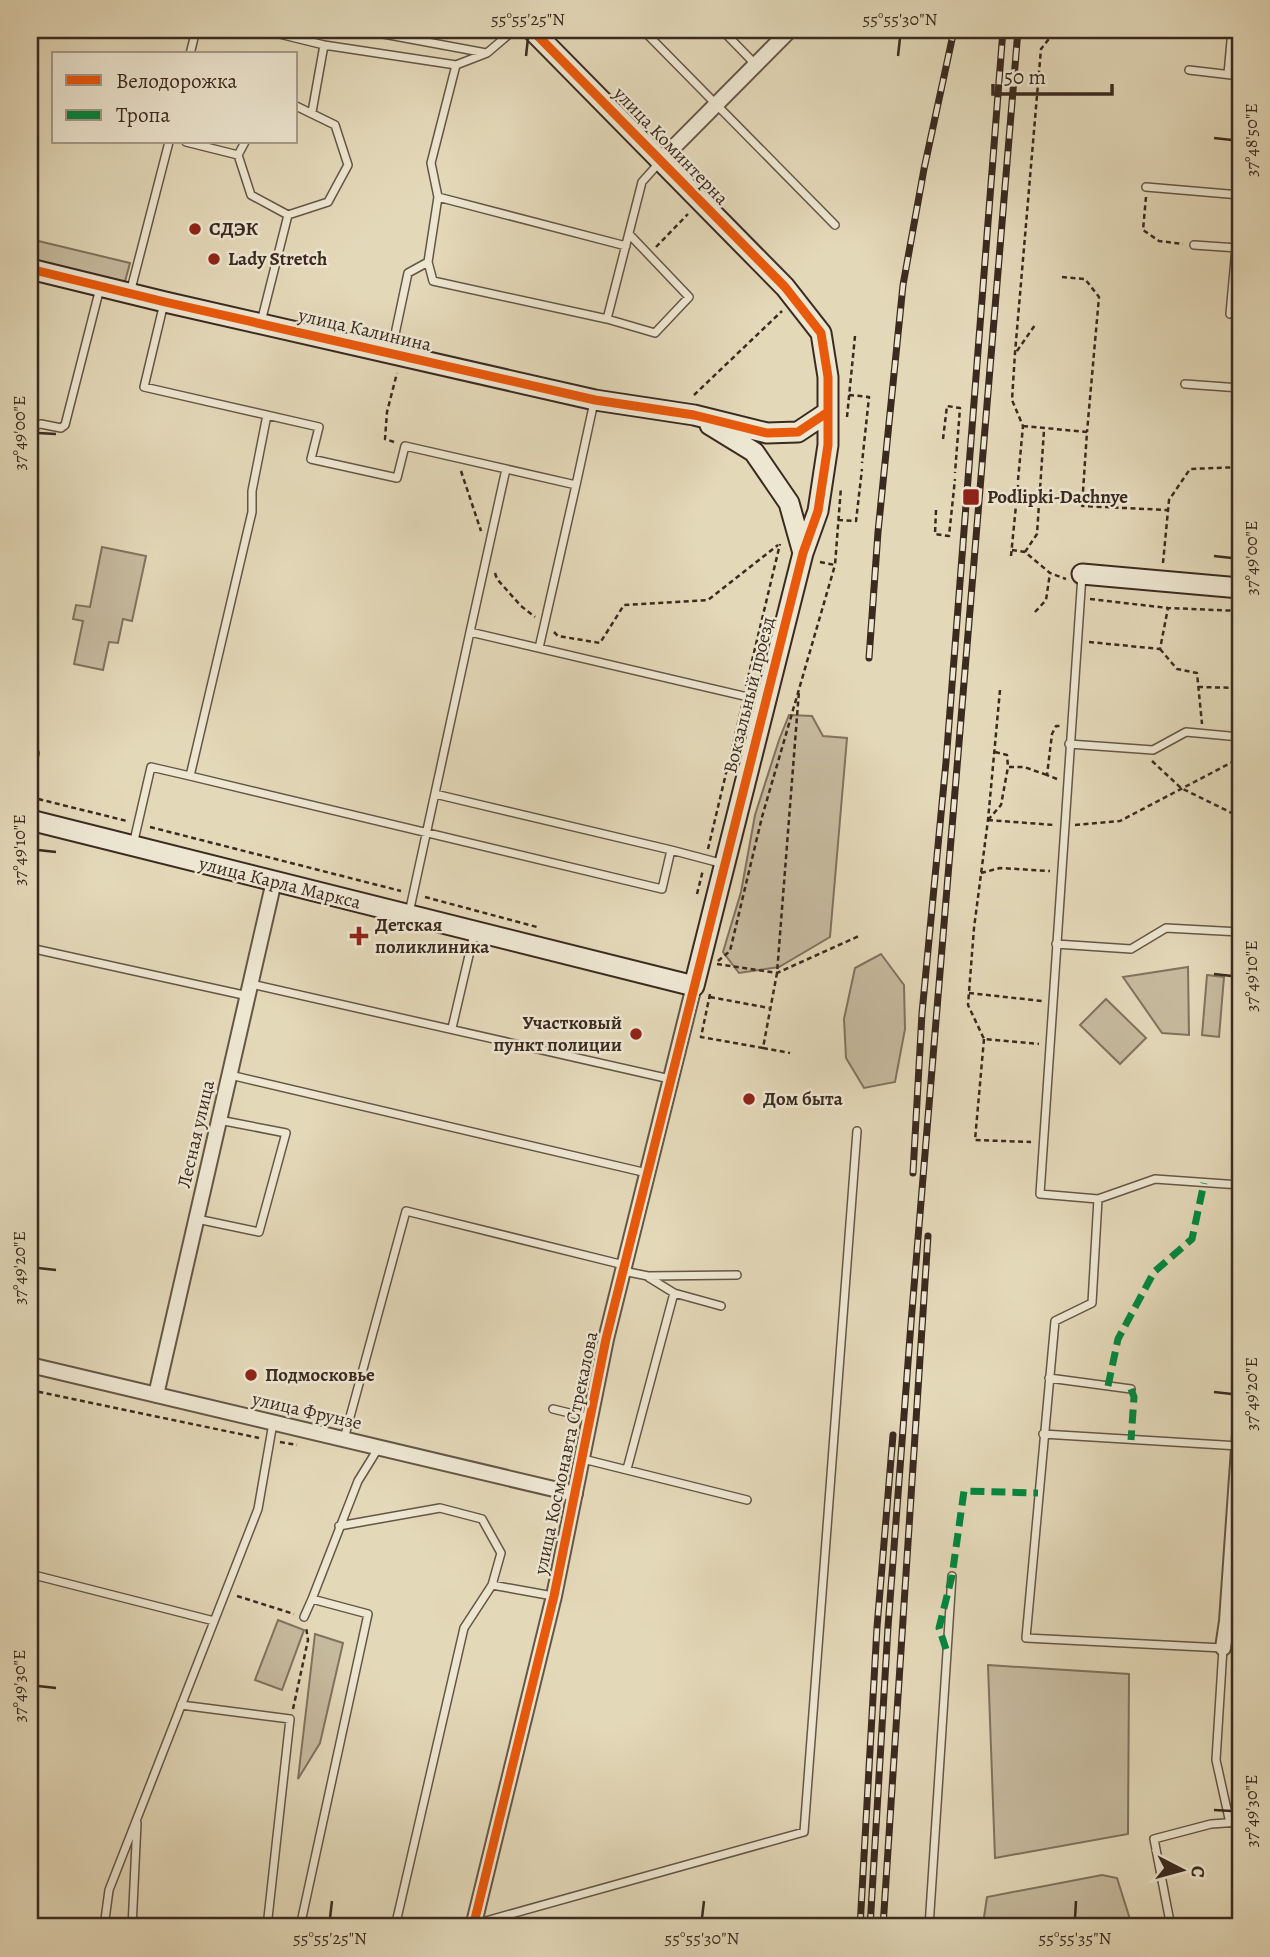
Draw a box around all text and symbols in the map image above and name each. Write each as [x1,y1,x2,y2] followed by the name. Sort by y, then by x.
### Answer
[491,7,565,31] text: 55°55'25"N
[863,7,938,31] text: 55°55'30"N
[52,52,298,144] legend
[993,52,1112,96] scale bar
[1004,63,1046,91] text: 50 m
[116,67,237,95] text: Велодорожка
[607,80,734,211] street label: улица Коминтерна
[116,101,170,129] text: Тропа
[1239,103,1263,177] text: 37°48'50"E
[209,216,258,242] place label: СДЭК
[187,221,203,237] marker: СДЭК
[228,246,327,272] place label: Lady Stretch
[206,251,222,267] marker: Lady Stretch
[295,302,434,358] street label: улица Калинина
[7,395,31,471] text: 37°49'00"E
[987,484,1128,510] place label: Podlipki-Dachnye
[961,487,981,507] marker: Podlipki-Dachnye
[1239,520,1263,596] text: 37°49'00"E
[717,614,781,776] street label: Вокзальный проезд
[7,814,31,886] text: 37°49'10"E
[195,850,364,916] street label: улица Карла Маркса
[375,912,490,960] place label: Детская поликлиника
[349,926,369,946] marker: Детская поликлиника
[1239,940,1263,1012] text: 37°49'10"E
[494,1010,622,1058] place label: Участковый пункт полиции
[628,1026,644,1042] marker: Участковый пункт полиции
[171,1077,221,1191] street label: Лесная улица
[763,1086,844,1112] place label: Дом быта
[741,1091,757,1107] marker: Дом быта
[7,1231,31,1305] text: 37°49'20"E
[527,1329,605,1578] street label: улица Космонавта Стрекалова
[1239,1357,1263,1431] text: 37°49'20"E
[265,1362,375,1388] place label: Подмосковье
[243,1367,259,1383] marker: Подмосковье
[249,1386,364,1436] street label: улица Фрунзе
[7,1649,31,1723] text: 37°49'30"E
[1239,1774,1263,1848] text: 37°49'30"E
[1148,1834,1218,1904] north arrow
[1184,1864,1211,1879] text: С
[293,1926,367,1950] text: 55°55'25"N
[665,1926,740,1950] text: 55°55'30"N
[1038,1926,1112,1950] text: 55°55'35"N

